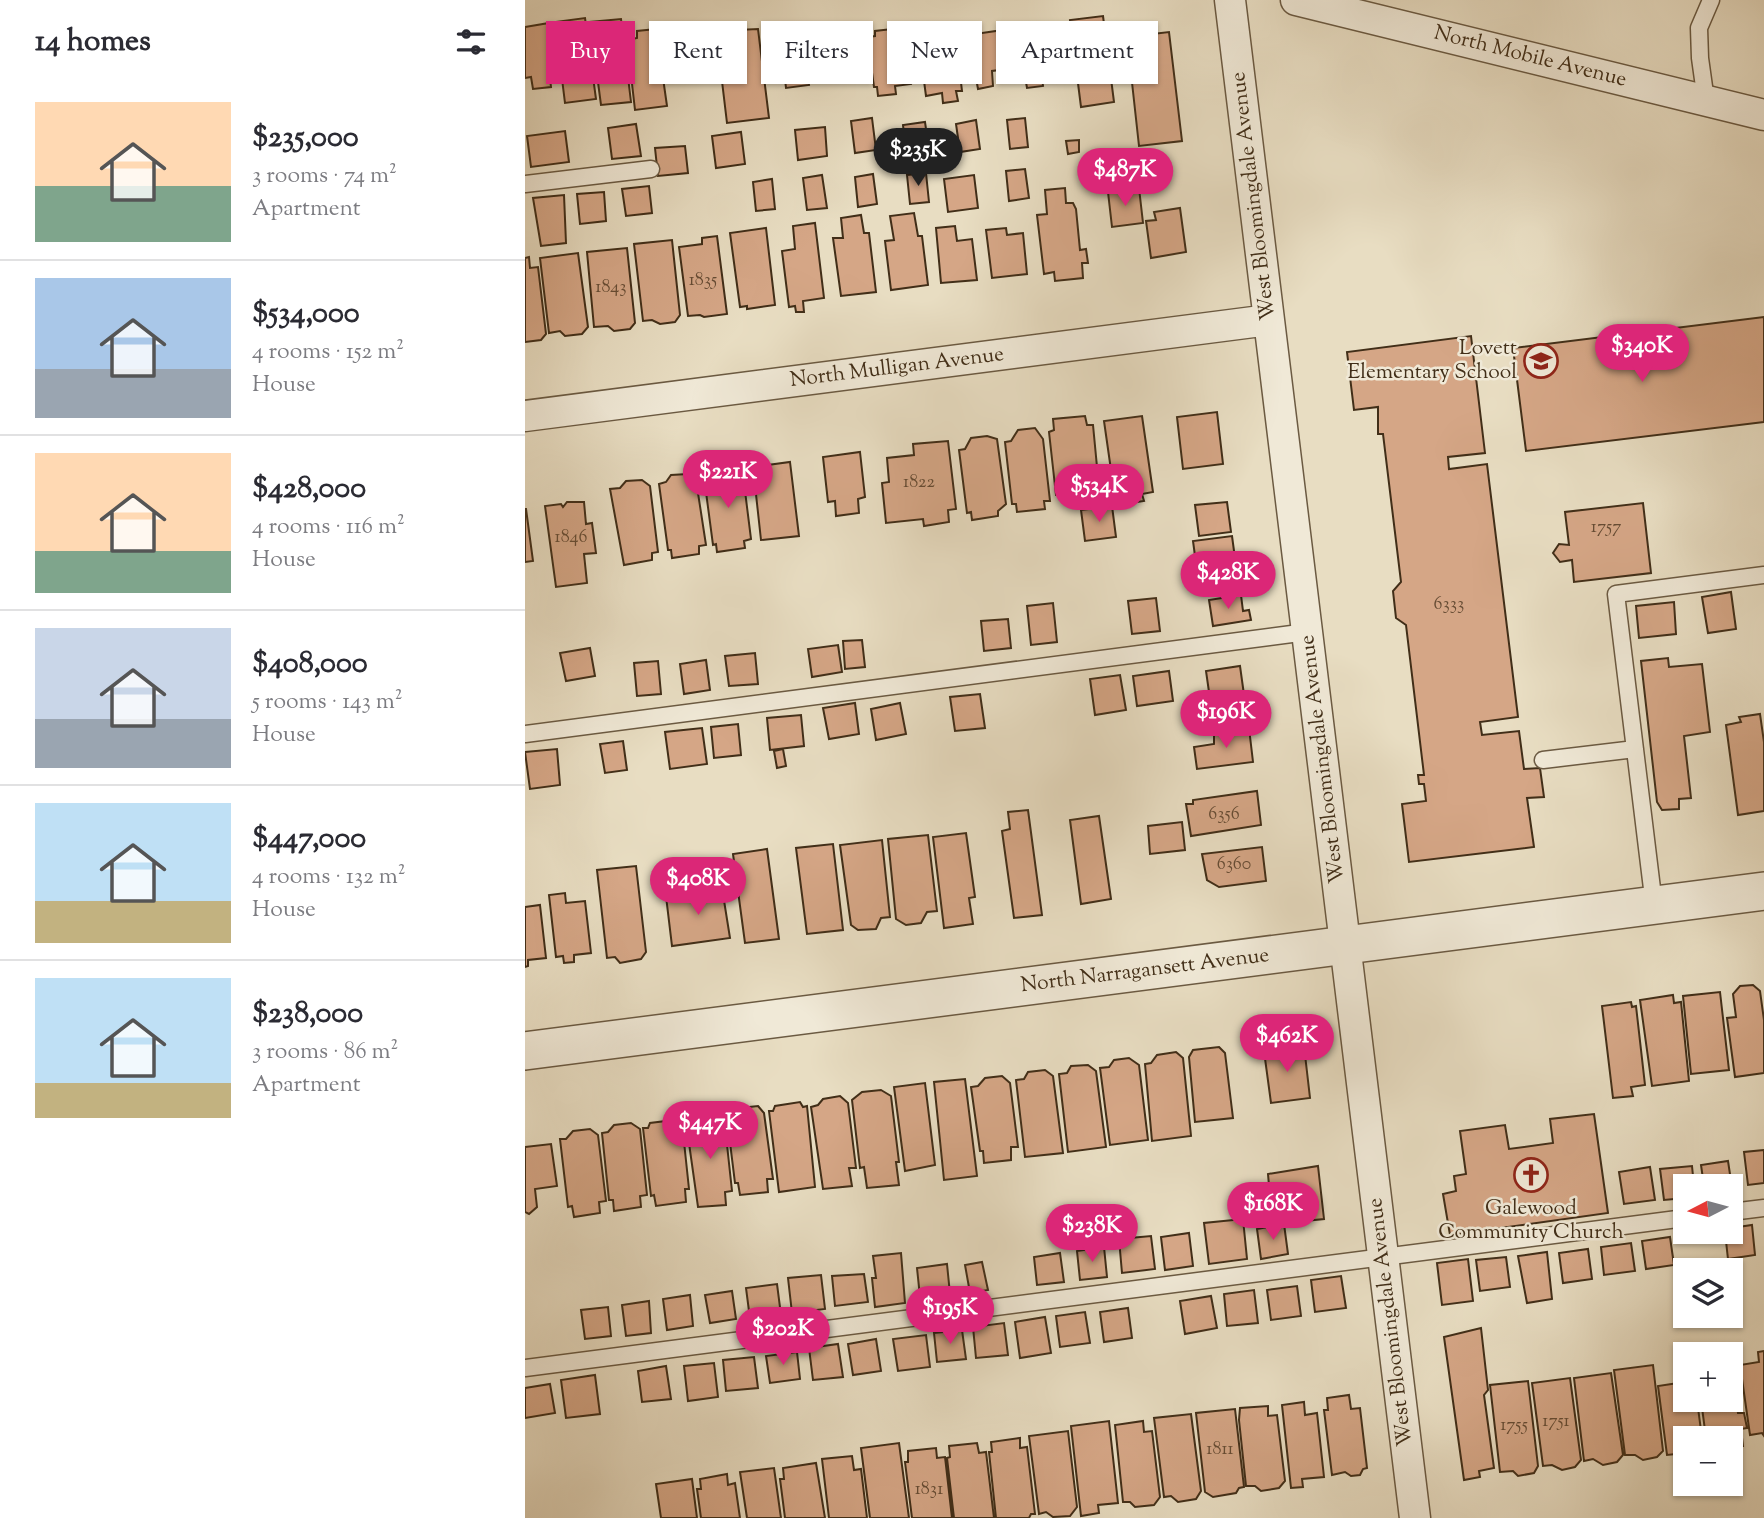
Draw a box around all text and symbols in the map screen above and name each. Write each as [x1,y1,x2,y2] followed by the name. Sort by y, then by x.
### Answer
[1431,19,1629,95] street label: North Mobile Avenue
[35,21,151,64] text: 14 homes
[546,21,635,84] chip: Buy
[649,21,747,84] chip: Rent
[761,21,873,84] chip: Filters
[887,21,982,84] chip: New
[996,21,1158,84] chip: Apartment
[452,23,490,61] icon: filters
[1224,70,1284,322] street label: West Bloomingdale Avenue
[252,117,359,160] text: $235,000
[869,128,967,188] pin: $235K
[91,130,175,214] icon: home
[890,134,946,167] text: $235K
[1076,148,1174,208] pin: $487K
[1093,154,1157,187] text: $487K
[252,160,397,193] text: 3 rooms · 74 m²
[252,193,361,226] text: Apartment
[689,268,717,294] house number: 1835
[595,275,627,301] house number: 1843
[252,293,360,336] text: $534,000
[91,306,175,390] icon: home
[1593,324,1691,384] pin: $340K
[1611,330,1673,363] text: $340K
[1348,334,1517,388] place label: Lovett Elementary School
[252,336,404,369] text: 4 rooms · 152 m²
[788,340,1006,396] street label: North Mulligan Avenue
[1522,342,1560,380] school or university icon: Lovett Elementary School
[252,369,316,402] text: House
[679,450,777,510] pin: $221K
[699,456,757,489] text: $221K
[1050,464,1148,524] pin: $534K
[252,468,366,511] text: $428,000
[903,470,935,496] house number: 1822
[1070,470,1128,503] text: $534K
[91,481,175,565] icon: home
[252,511,405,544] text: 4 rooms · 116 m²
[1591,515,1621,541] house number: 1757
[555,525,587,551] house number: 1846
[252,544,316,577] text: House
[1179,552,1277,611] pin: $428K
[1197,557,1259,590] text: $428K
[1434,592,1464,618] house number: 6333
[1293,633,1353,885] street label: West Bloomingdale Avenue
[252,643,368,686] text: $408,000
[91,656,175,740] icon: home
[252,686,403,719] text: 5 rooms · 143 m²
[1177,690,1275,750] pin: $196K
[1196,696,1256,729] text: $196K
[252,719,316,752] text: House
[1208,802,1240,828] house number: 6356
[252,818,366,861] text: $447,000
[91,831,175,915] icon: home
[1217,852,1251,878] house number: 6360
[649,858,747,917] pin: $408K
[252,861,405,894] text: 4 rooms · 132 m²
[666,863,730,896] text: $408K
[252,894,316,927] text: House
[1019,941,1271,1001] street label: North Narragansett Avenue
[252,993,363,1036] text: $238,000
[91,1006,175,1090] icon: home
[1238,1014,1336,1074] pin: $462K
[1256,1020,1318,1053] text: $462K
[252,1036,398,1069] text: 3 rooms · 86 m²
[252,1069,361,1102] text: Apartment
[661,1102,759,1161] pin: $447K
[678,1107,742,1140] text: $447K
[1512,1156,1550,1194] church icon: Galewood Community Church
[1673,1174,1743,1244] north arrow
[1673,1174,1743,1496] map controls
[1224,1182,1322,1242] pin: $168K
[1243,1188,1303,1221] text: $168K
[1438,1194,1624,1248] place label: Galewood Community Church
[1361,1196,1421,1448] street label: West Bloomingdale Avenue
[1043,1204,1141,1264] pin: $238K
[1062,1210,1122,1243] text: $238K
[1673,1258,1743,1328] button: layers
[901,1286,999,1346] pin: $195K
[922,1292,978,1325] text: $195K
[734,1308,832,1367] pin: $202K
[752,1313,814,1346] text: $202K
[1673,1342,1743,1412] button: +
[1542,1409,1570,1435] house number: 1751
[1500,1413,1528,1439] house number: 1755
[1673,1426,1743,1496] button: −
[1206,1437,1234,1463] house number: 1811
[915,1477,943,1503] house number: 1831

